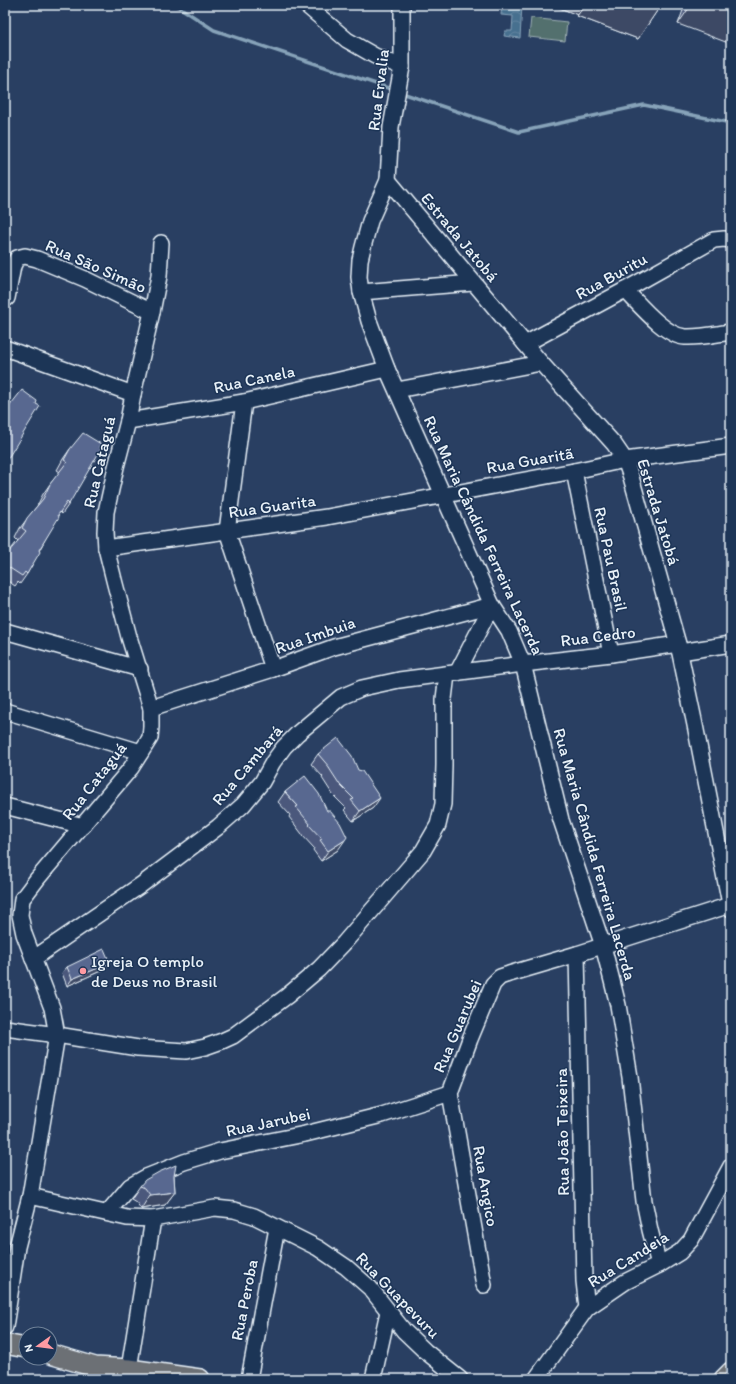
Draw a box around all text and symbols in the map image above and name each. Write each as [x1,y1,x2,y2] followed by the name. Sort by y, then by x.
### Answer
[363,48,393,132] street label: Rua Ervalia
[417,188,503,286] street label: Estrada Jatobá
[42,235,150,297] street label: Rua São Simão
[572,248,650,304] street label: Rua Buritu
[212,361,296,397] street label: Rua Canela
[420,412,548,658] street label: Rua Maria Cândida Ferreira Lacerda
[79,414,119,510] street label: Rua Cataguá
[485,442,575,478] street label: Rua Guaritã
[633,456,685,568] street label: Estrada Jatobá
[227,490,317,522] street label: Rua Guarita
[590,505,632,613] street label: Rua Pau Brasil
[272,612,358,658] street label: Rua Imbuia
[559,621,637,651] street label: Rua Cedro
[207,720,287,809] street label: Rua Cambará
[549,726,641,982] street label: Rua Maria Cândida Ferreira Lacerda
[57,738,131,824] street label: Rua Cataguá
[91,951,218,991] place label: Igreja O templo de Deus no Brasil
[78,966,88,976] marker: Igreja O templo de Deus no Brasil
[428,976,486,1076] street label: Rua Guarubei
[551,1068,573,1196] street label: Rua João Teixeira
[224,1103,312,1141] street label: Rua Jarubei
[469,1144,503,1228] street label: Rua Angico
[584,1226,672,1292] street label: Rua Candeia
[352,1248,445,1343] street label: Rua Guapevuru
[226,1258,262,1342] street label: Rua Peroba
[18,1326,58,1366] north arrow
[22,1343,36,1353] text: N

